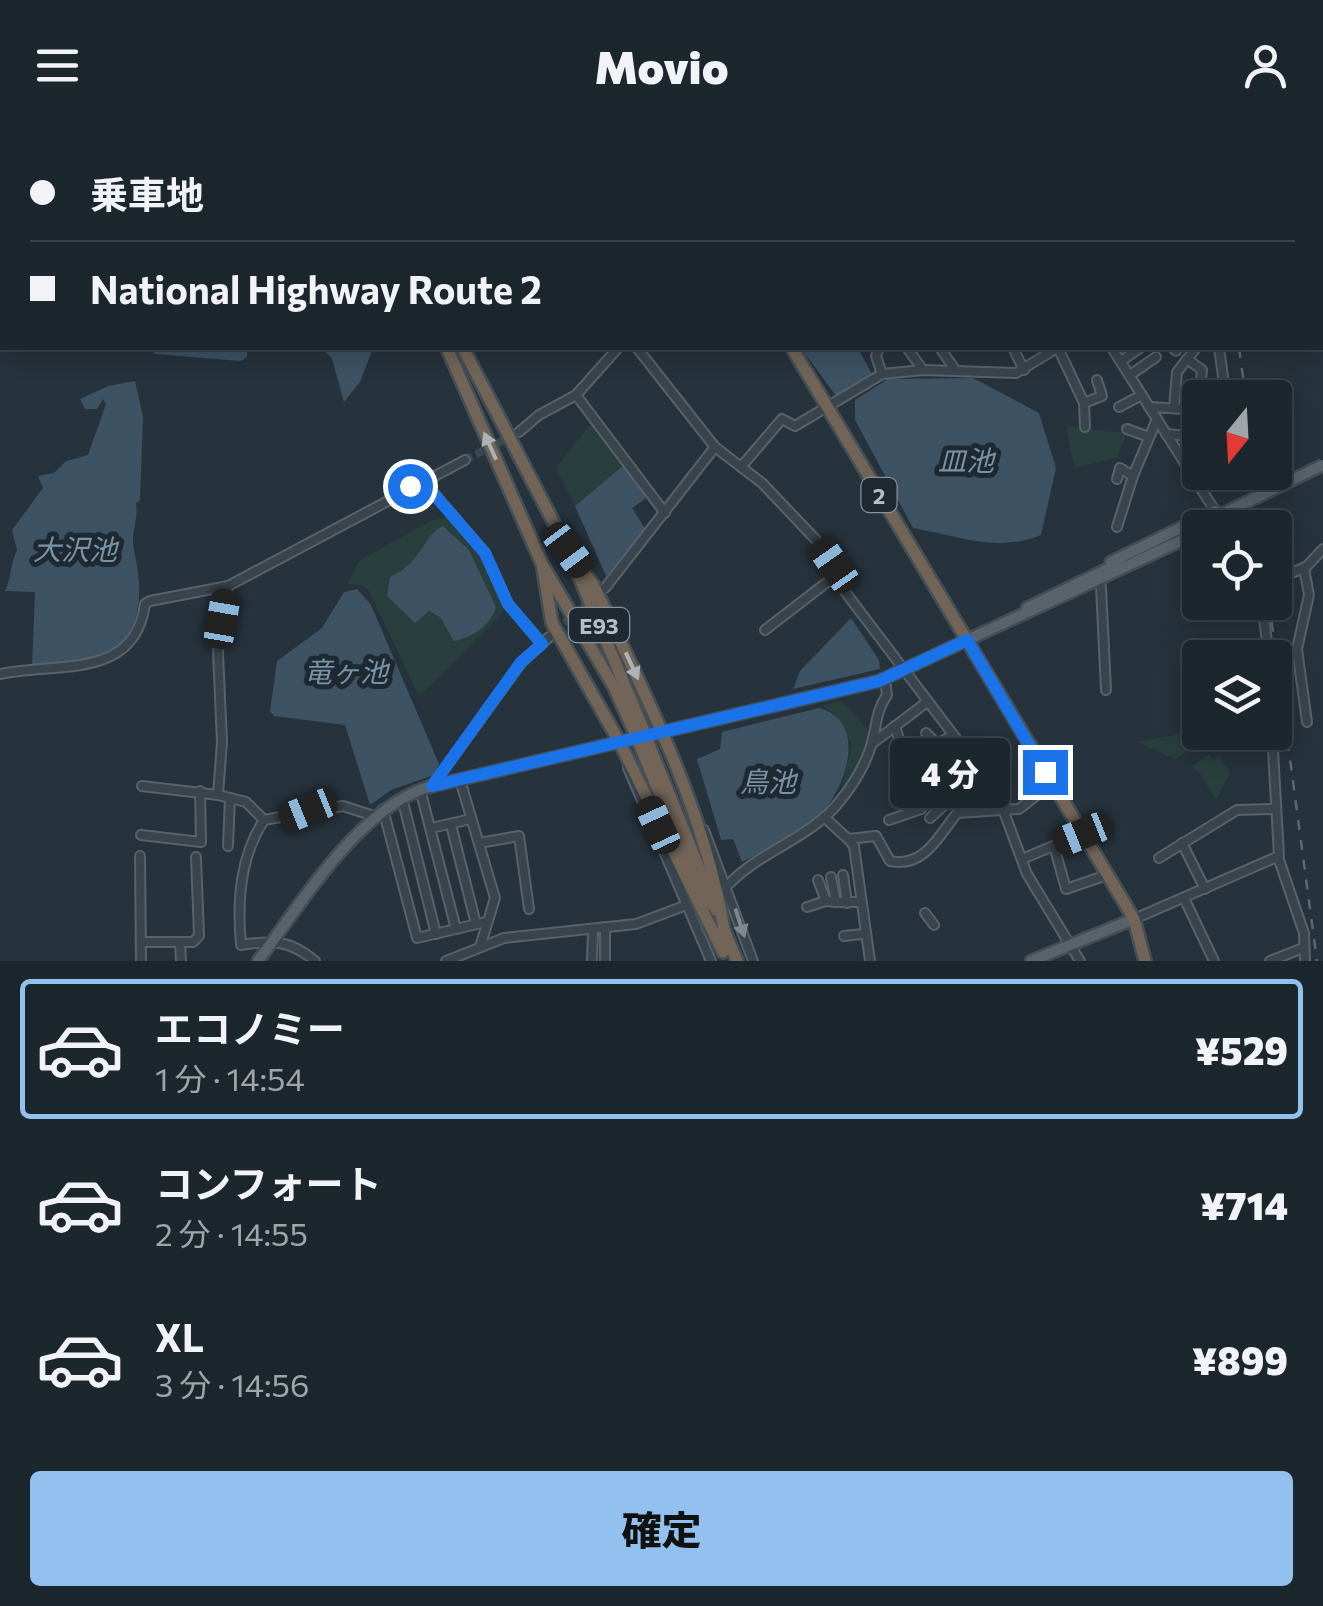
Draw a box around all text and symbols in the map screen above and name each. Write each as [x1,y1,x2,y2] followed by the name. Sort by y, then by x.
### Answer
[30,38,85,93] icon: menu
[594,38,729,93] text: Movio
[1238,38,1293,93] icon: person
[90,170,204,217] text: 乗車地
[90,265,542,312] text: National Highway Route 2
[1182,380,1292,490] north arrow
[1182,380,1292,750] map controls
[482,431,498,461] one-way arrow
[938,443,997,477] water label: 皿池
[388,464,433,509] route start
[862,478,896,512] road number: 2
[1182,510,1292,620] button: locate
[538,517,598,583] car
[33,532,120,566] water label: 大沢池
[805,532,863,598] car
[202,587,242,651] car
[569,608,629,642] road number: E93
[1182,640,1292,750] button: layers
[623,652,640,681] one-way arrow
[304,654,391,688] water label: 竜ヶ池
[890,737,1010,807] callout: 4 分
[1023,750,1068,795] route end
[921,753,979,793] text: 4 分
[740,764,799,798] water label: 鳥池
[275,785,341,835] car
[632,791,684,859] car
[1049,809,1115,859] car
[734,908,749,938] one-way arrow
[35,1004,125,1094] icon: car
[155,1004,345,1051] text: エコノミー
[1195,1026,1288,1073] text: ¥529
[155,1058,305,1098] text: 1 分 · 14:54
[35,1159,125,1249] icon: car
[155,1159,382,1206] text: コンフォート
[1200,1181,1288,1228] text: ¥714
[155,1213,308,1253] text: 2 分 · 14:55
[155,1313,204,1360] text: XL
[35,1314,125,1404] icon: car
[1192,1336,1288,1383] text: ¥899
[155,1364,309,1404] text: 3 分 · 14:56
[30,1471,1293,1586] button: 確定

